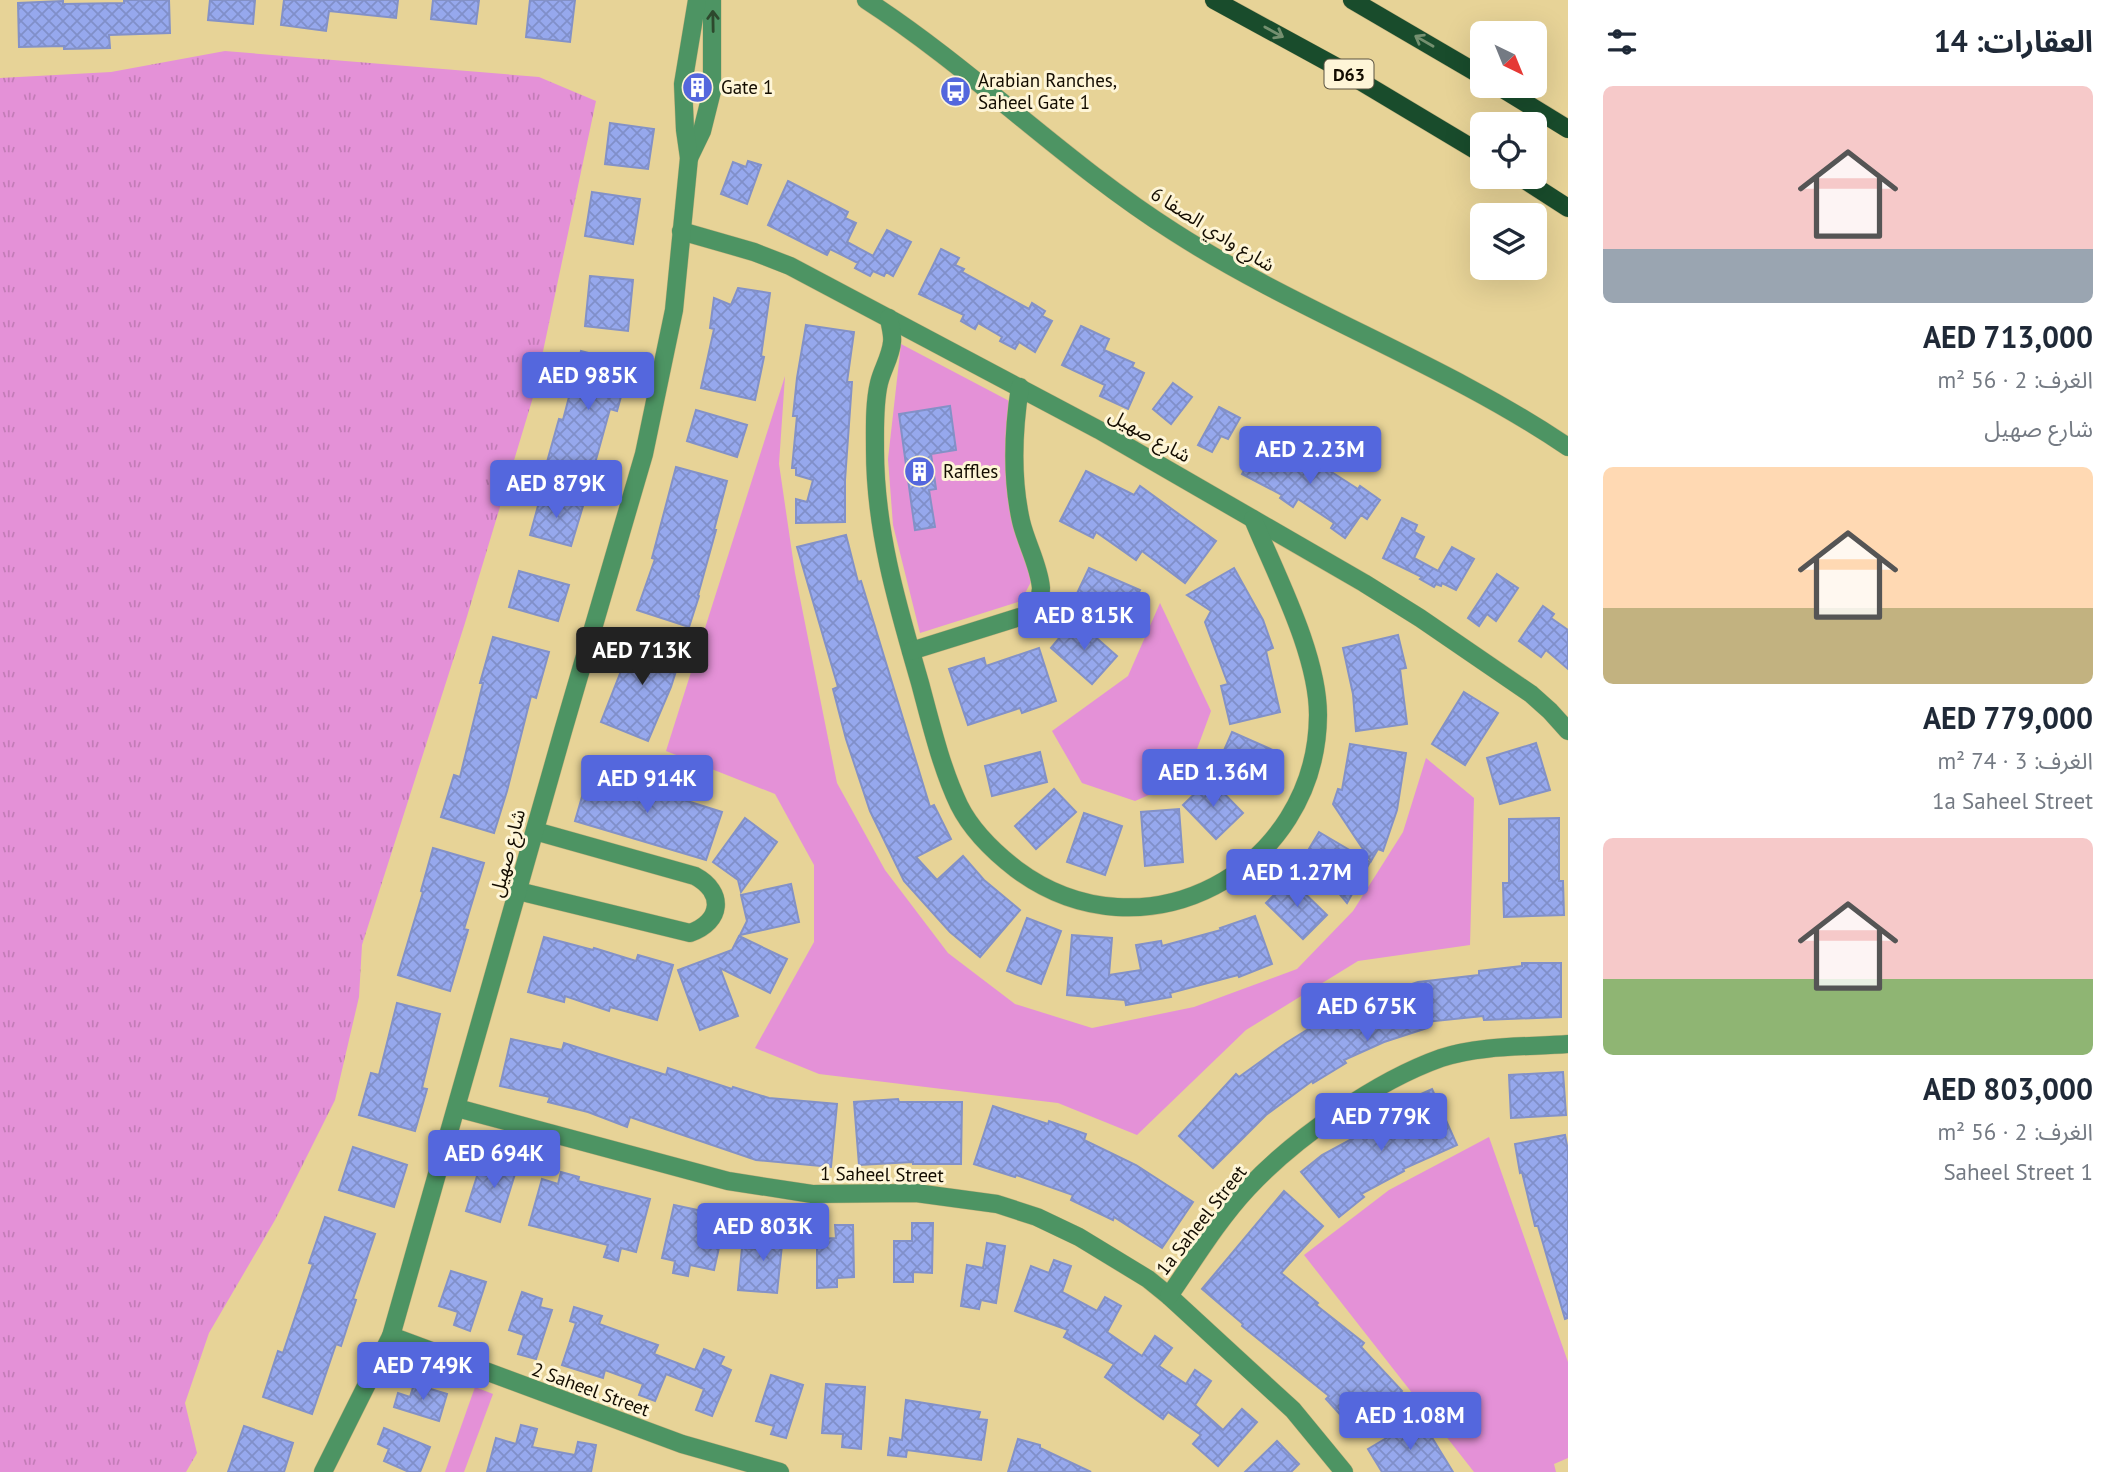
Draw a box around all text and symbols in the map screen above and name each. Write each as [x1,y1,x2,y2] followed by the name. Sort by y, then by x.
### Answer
[706,10,720,33] one-way arrow
[1470,21,1547,98] north arrow
[1470,21,1547,280] map controls
[1934,21,2093,60] text: العقارات: 14
[1603,23,1641,61] icon: filters
[1263,26,1284,39] one-way arrow
[1414,34,1434,48] one-way arrow
[1324,60,1374,88] road number: D63
[978,68,1117,114] place label: Arabian Ranches, Saheel Gate 1
[681,70,715,104] building icon: Gate 1
[938,74,972,108] bus stop icon: Arabian Ranches, Saheel Gate 1
[721,75,773,99] place label: Gate 1
[1470,112,1547,189] button: locate
[1785,131,1911,257] icon: home
[1145,181,1279,280] street label: شارع وادي الصفا 6
[1470,203,1547,280] button: layers
[1923,317,2093,356] text: AED 713,000
[516,352,660,412] pin: AED 985K
[538,360,638,389] text: AED 985K
[1937,365,2093,394] text: الغرف: 2 · 56 m²
[1104,403,1195,469] street label: شارع صهيل
[1984,414,2093,443] text: شارع صهيل
[1230,426,1390,486] pin: AED 2.23M
[1255,434,1365,463] text: AED 2.23M
[903,454,937,488] building icon: Raffles
[943,459,998,483] place label: Raffles
[484,461,628,520] pin: AED 879K
[506,468,606,497] text: AED 879K
[1785,512,1911,638] icon: home
[1012,592,1156,652] pin: AED 815K
[1034,600,1134,629] text: AED 815K
[570,628,714,687] pin: AED 713K
[592,635,692,664] text: AED 713K
[1923,698,2093,737] text: AED 779,000
[1937,746,2093,775] text: الغرف: 3 · 74 m²
[1133,750,1293,809] pin: AED 1.36M
[575,756,719,815] pin: AED 914K
[1158,757,1268,786] text: AED 1.36M
[597,763,697,792] text: AED 914K
[1932,786,2093,815] text: 1a Saheel Street
[484,806,532,900] street label: شارع صهيل
[1217,850,1377,909] pin: AED 1.27M
[1242,857,1352,886] text: AED 1.27M
[1785,883,1911,1009] icon: home
[1295,984,1439,1043] pin: AED 675K
[1317,991,1417,1020] text: AED 675K
[1923,1069,2093,1108] text: AED 803,000
[1309,1094,1453,1153] pin: AED 779K
[1331,1101,1431,1130] text: AED 779K
[1937,1117,2093,1146] text: الغرف: 2 · 56 m²
[422,1130,566,1190] pin: AED 694K
[444,1138,544,1167] text: AED 694K
[1943,1157,2093,1186] text: 1 Saheel Street
[1151,1160,1252,1280] street label: 1a Saheel Street
[820,1161,945,1187] street label: 1 Saheel Street
[691,1204,835,1263] pin: AED 803K
[713,1211,813,1240] text: AED 803K
[351,1342,495,1402] pin: AED 749K
[373,1350,473,1379] text: AED 749K
[529,1357,654,1422] street label: 2 Saheel Street
[1330,1392,1490,1452] pin: AED 1.08M
[1355,1400,1465,1429] text: AED 1.08M

